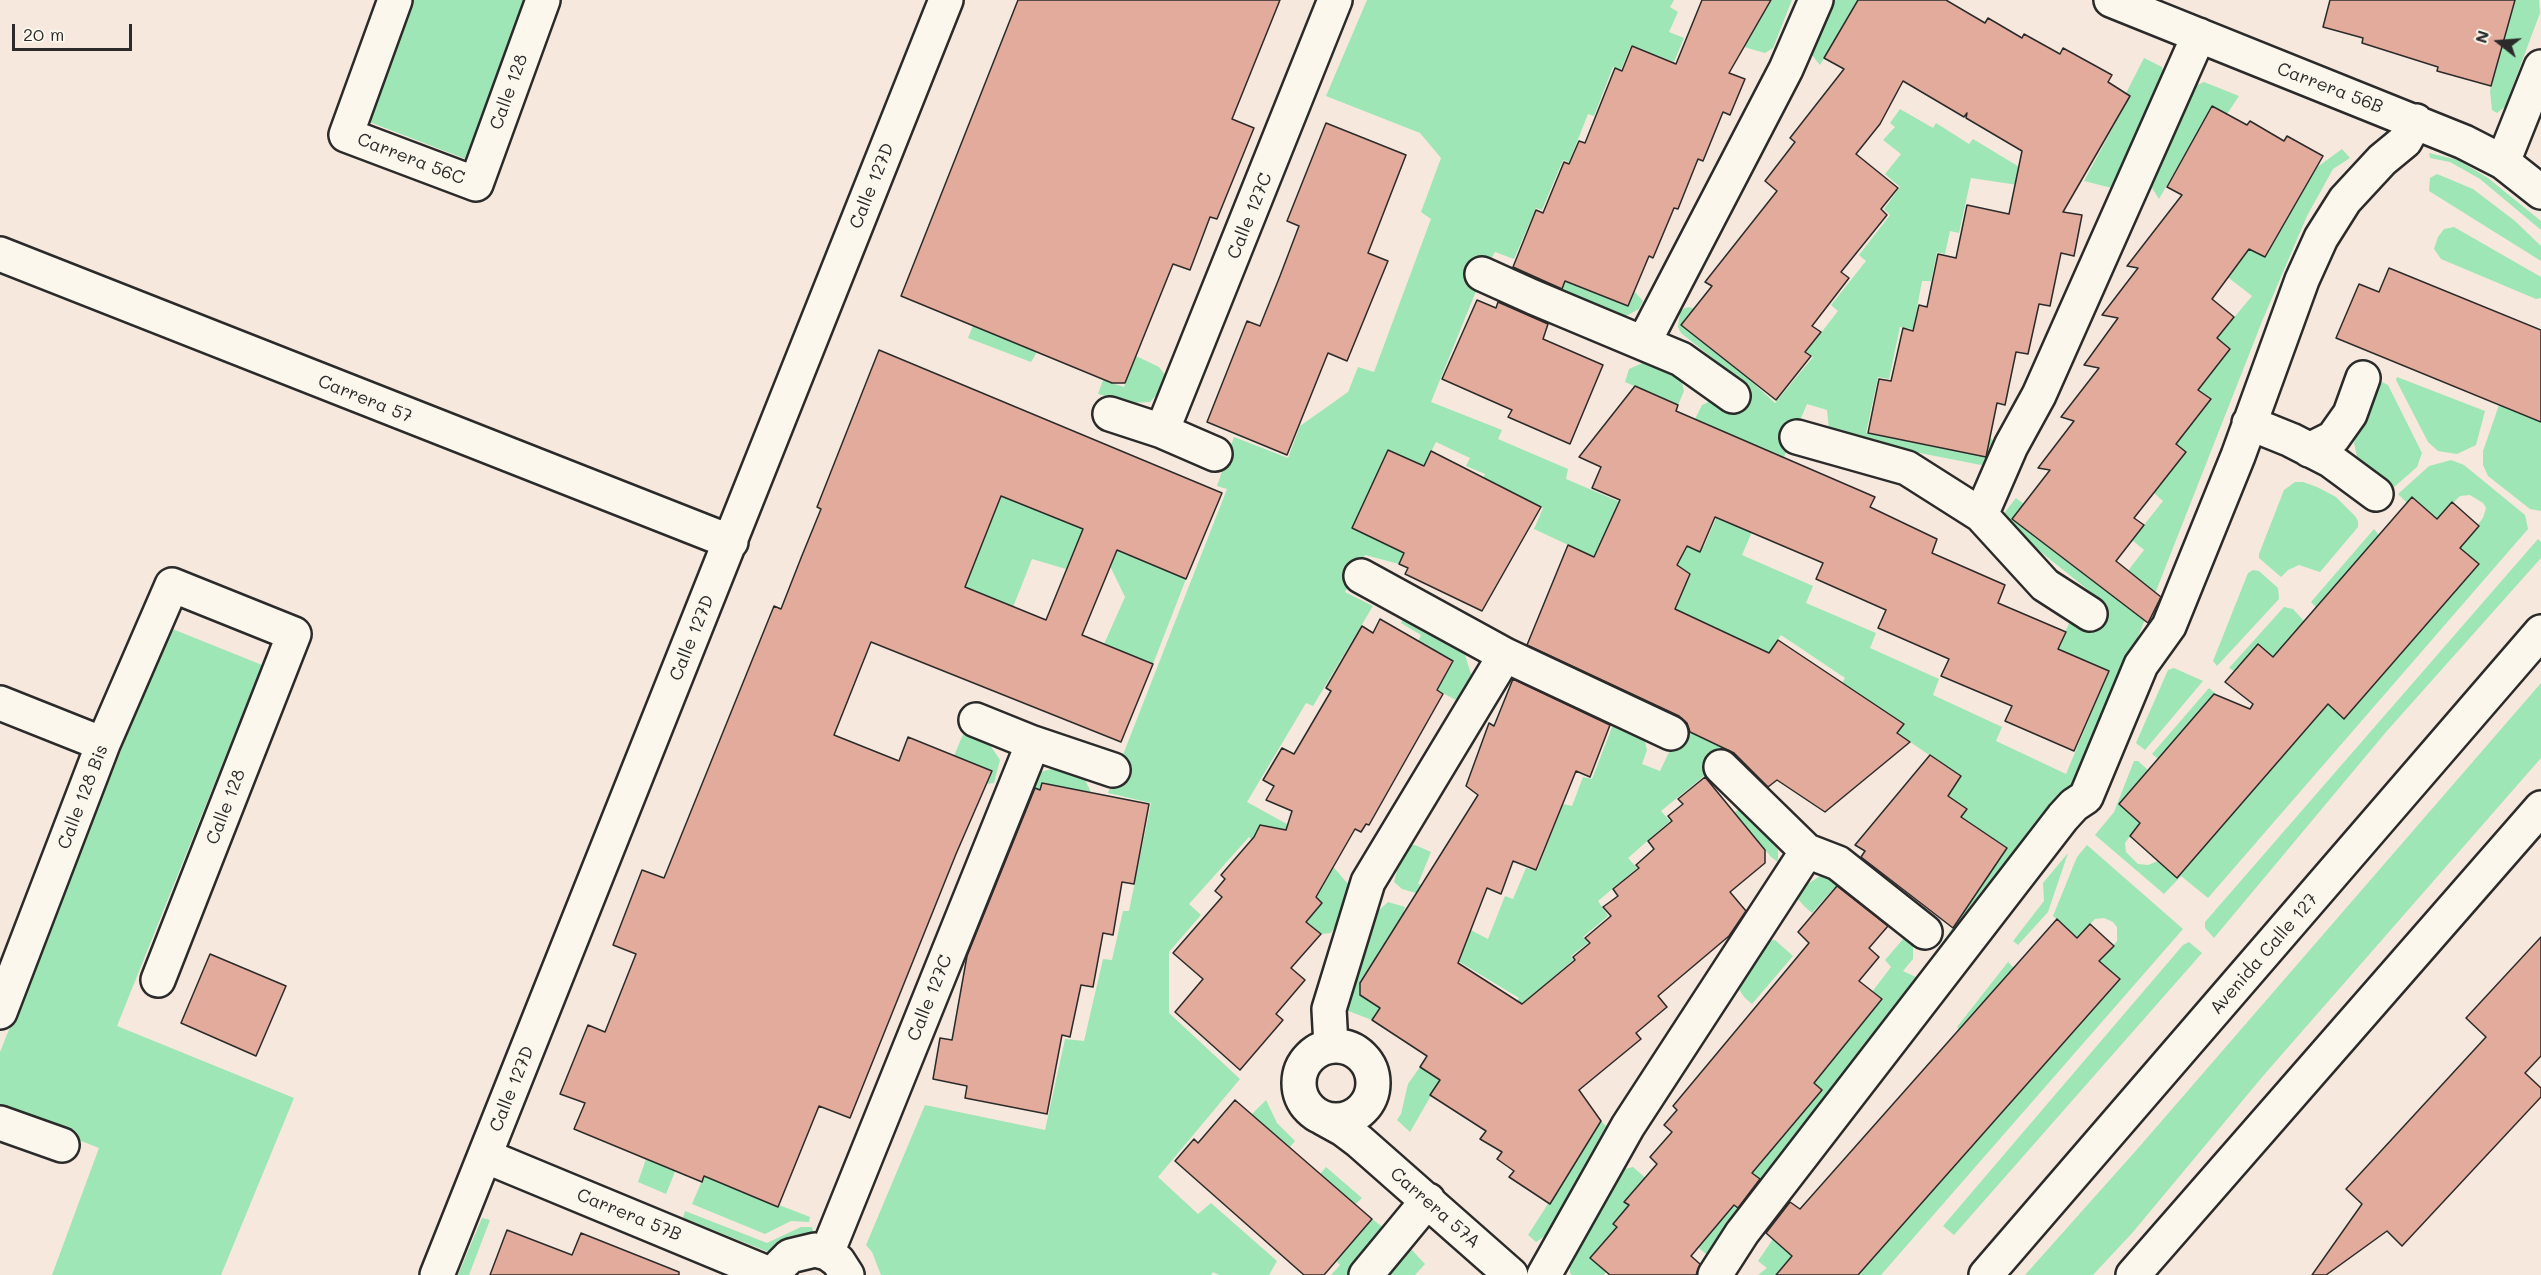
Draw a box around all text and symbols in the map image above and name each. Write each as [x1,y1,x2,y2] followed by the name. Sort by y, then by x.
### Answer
[15,12,135,50] scale bar
[2469,12,2529,72] north arrow
[23,22,64,46] text: 20 m
[2469,28,2493,45] text: N
[485,51,533,133] street label: Calle 128
[2274,58,2386,118] street label: Carrera 56B
[354,129,468,189] street label: Carrera 56C
[845,140,899,232] street label: Calle 127D
[1223,170,1277,262] street label: Calle 127C
[315,370,415,428] street label: Carrera 57
[665,592,719,684] street label: Calle 127D
[53,742,113,852] street label: Calle 128 Bis
[202,766,250,848] street label: Calle 128
[2206,889,2322,1019] street label: Avenida Calle 127
[903,952,957,1044] street label: Calle 127C
[485,1043,539,1135] street label: Calle 127D
[1386,1163,1484,1253] street label: Carrera 57A
[574,1184,684,1246] street label: Carrera 57B

